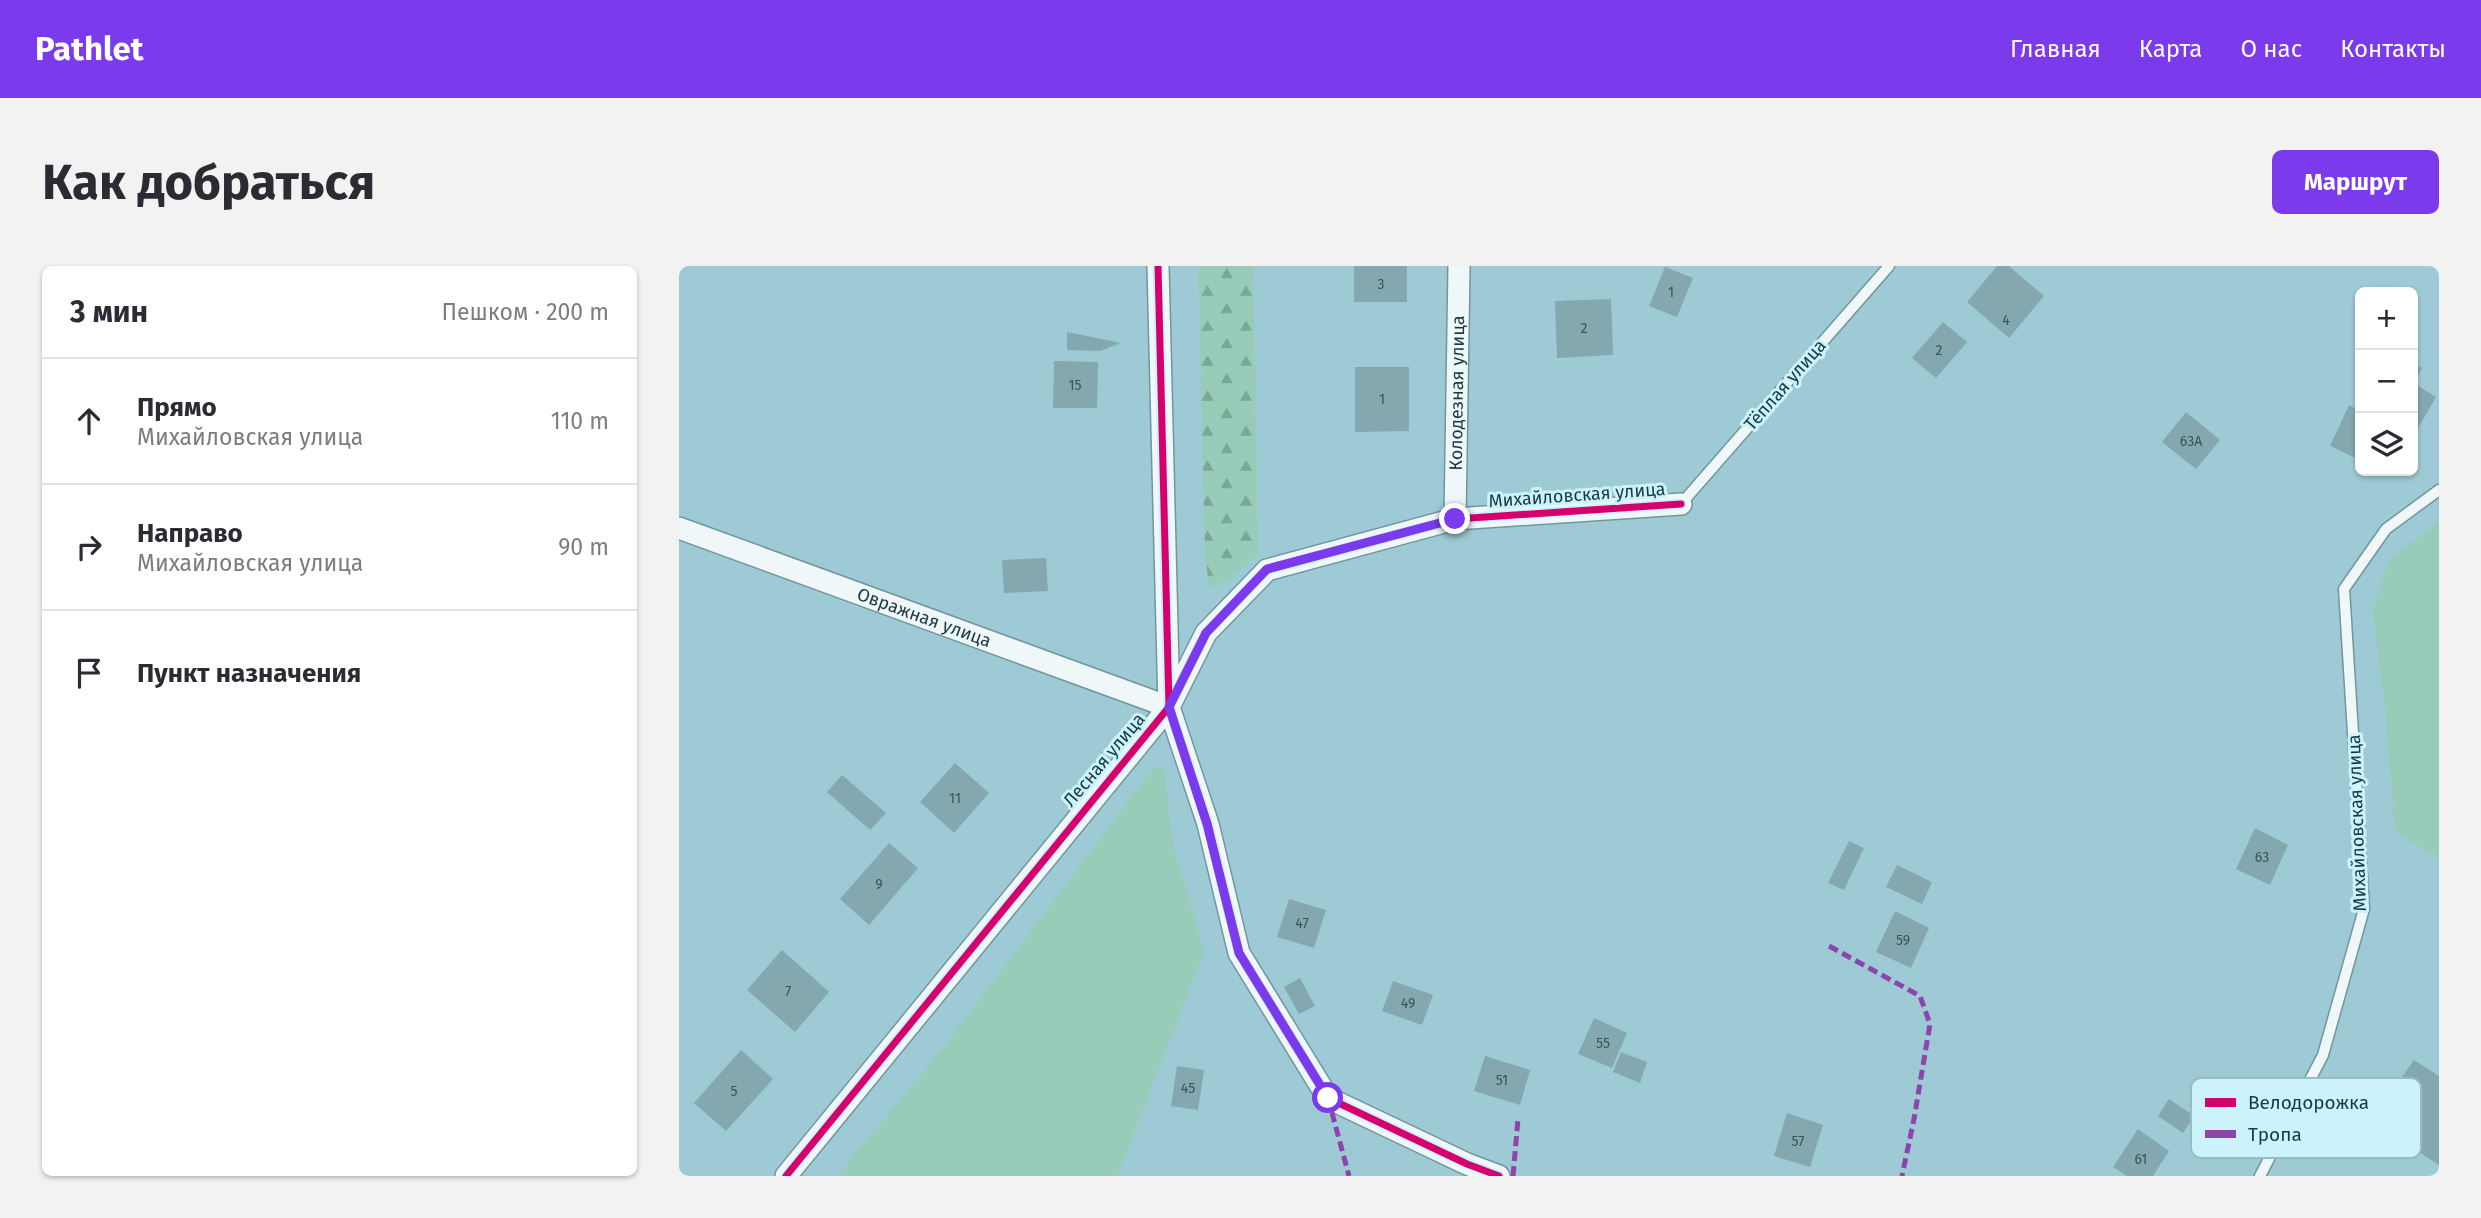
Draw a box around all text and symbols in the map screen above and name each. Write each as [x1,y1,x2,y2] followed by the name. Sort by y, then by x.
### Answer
[35,29,144,69] text: Pathlet
[2010,35,2101,63] text: Главная
[2139,35,2202,63] text: Карта
[2240,35,2302,63] text: О нас
[2340,35,2446,63] text: Контакты
[2272,150,2439,214] button: Маршрут
[42,153,375,212] text: Как добраться
[1378,276,1385,293] house number: 3
[1668,284,1674,301] house number: 1
[2355,287,2418,476] map controls
[2355,287,2418,350] button: +
[70,294,148,330] text: 3 мин
[441,298,609,326] text: Пешком · 200 m
[2002,312,2010,329] house number: 4
[1445,315,1469,471] street label: Колодезная улица
[1581,320,1588,337] house number: 2
[1739,335,1831,435] street label: Тёплая улица
[1936,342,1943,359] house number: 2
[2355,350,2418,413] button: −
[1068,377,1082,394] house number: 15
[1379,391,1385,408] house number: 1
[137,392,217,423] text: Прямо
[70,402,108,440] icon: ahead
[551,407,609,435] text: 110 m
[2355,413,2418,476] button: layers
[137,423,363,451] text: Михайловская улица
[2180,433,2202,450] house number: 63А
[1488,478,1666,512] street label: Михайловская улица
[1439,503,1470,534] route end
[137,518,243,549] text: Направо
[70,528,108,566] icon: right
[558,533,609,561] text: 90 m
[137,549,363,577] text: Михайловская улица
[854,583,994,652] street label: Овражная улица
[70,654,108,692] icon: arrive
[137,658,361,689] text: Пункт назначения
[1058,709,1150,811] street label: Лесная улица
[2343,734,2371,912] street label: Михайловская улица
[949,790,961,807] house number: 11
[2255,849,2269,866] house number: 63
[875,876,883,893] house number: 9
[1295,915,1309,932] house number: 47
[1896,932,1910,949] house number: 59
[785,983,791,1000] house number: 7
[1401,995,1415,1012] house number: 49
[1596,1035,1610,1052] house number: 55
[1496,1072,1508,1089] house number: 51
[2191,1078,2421,1158] legend
[1181,1080,1195,1097] house number: 45
[1312,1082,1343,1113] route start
[730,1083,738,1100] house number: 5
[2248,1091,2369,1114] text: Велодорожка
[2248,1123,2302,1146] text: Тропа
[1792,1133,1804,1150] house number: 57
[2135,1151,2147,1168] house number: 61

